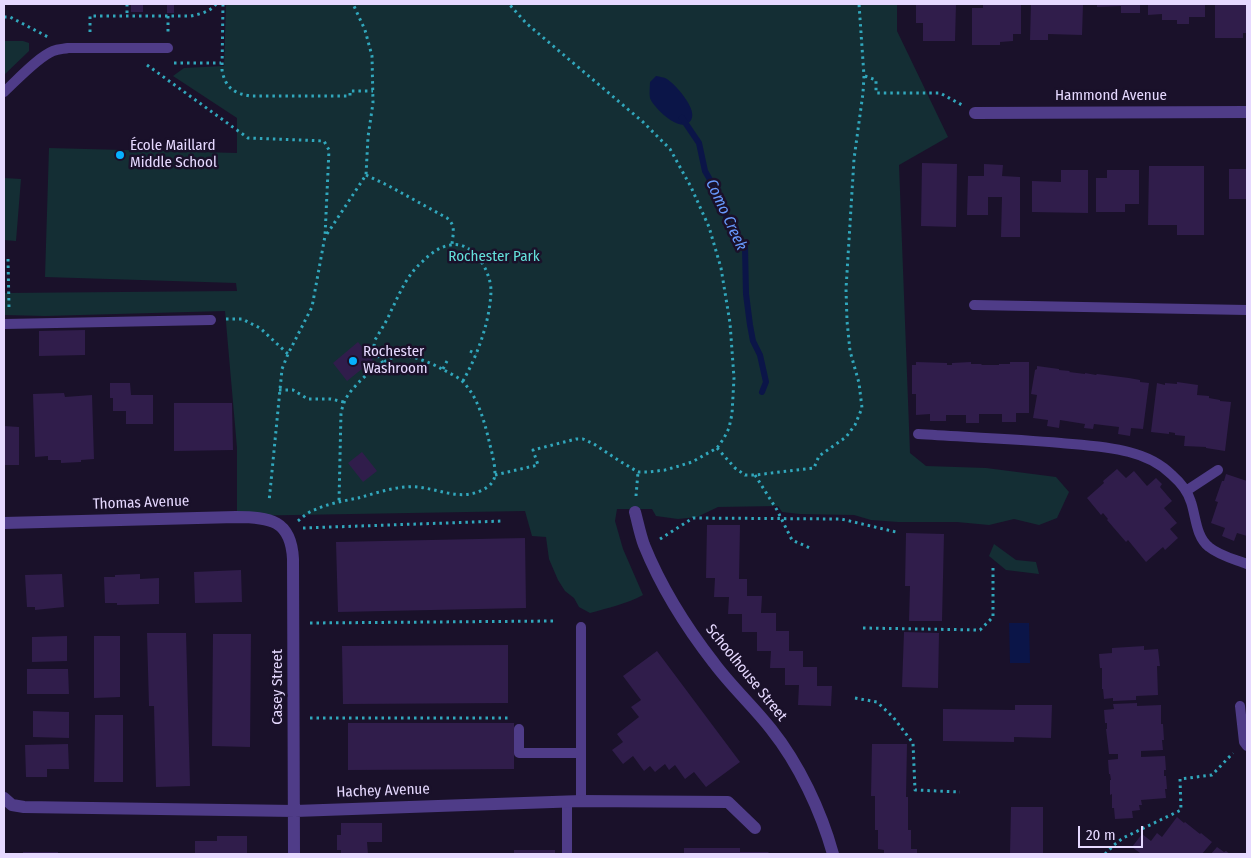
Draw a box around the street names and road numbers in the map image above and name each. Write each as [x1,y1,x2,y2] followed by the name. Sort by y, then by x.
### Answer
[1055,87,1167,105] street label: Hammond Avenue
[92,492,190,514] street label: Thomas Avenue
[701,621,791,725] street label: Schoolhouse Street
[269,649,287,725] street label: Casey Street
[336,780,430,802] street label: Hachey Avenue

